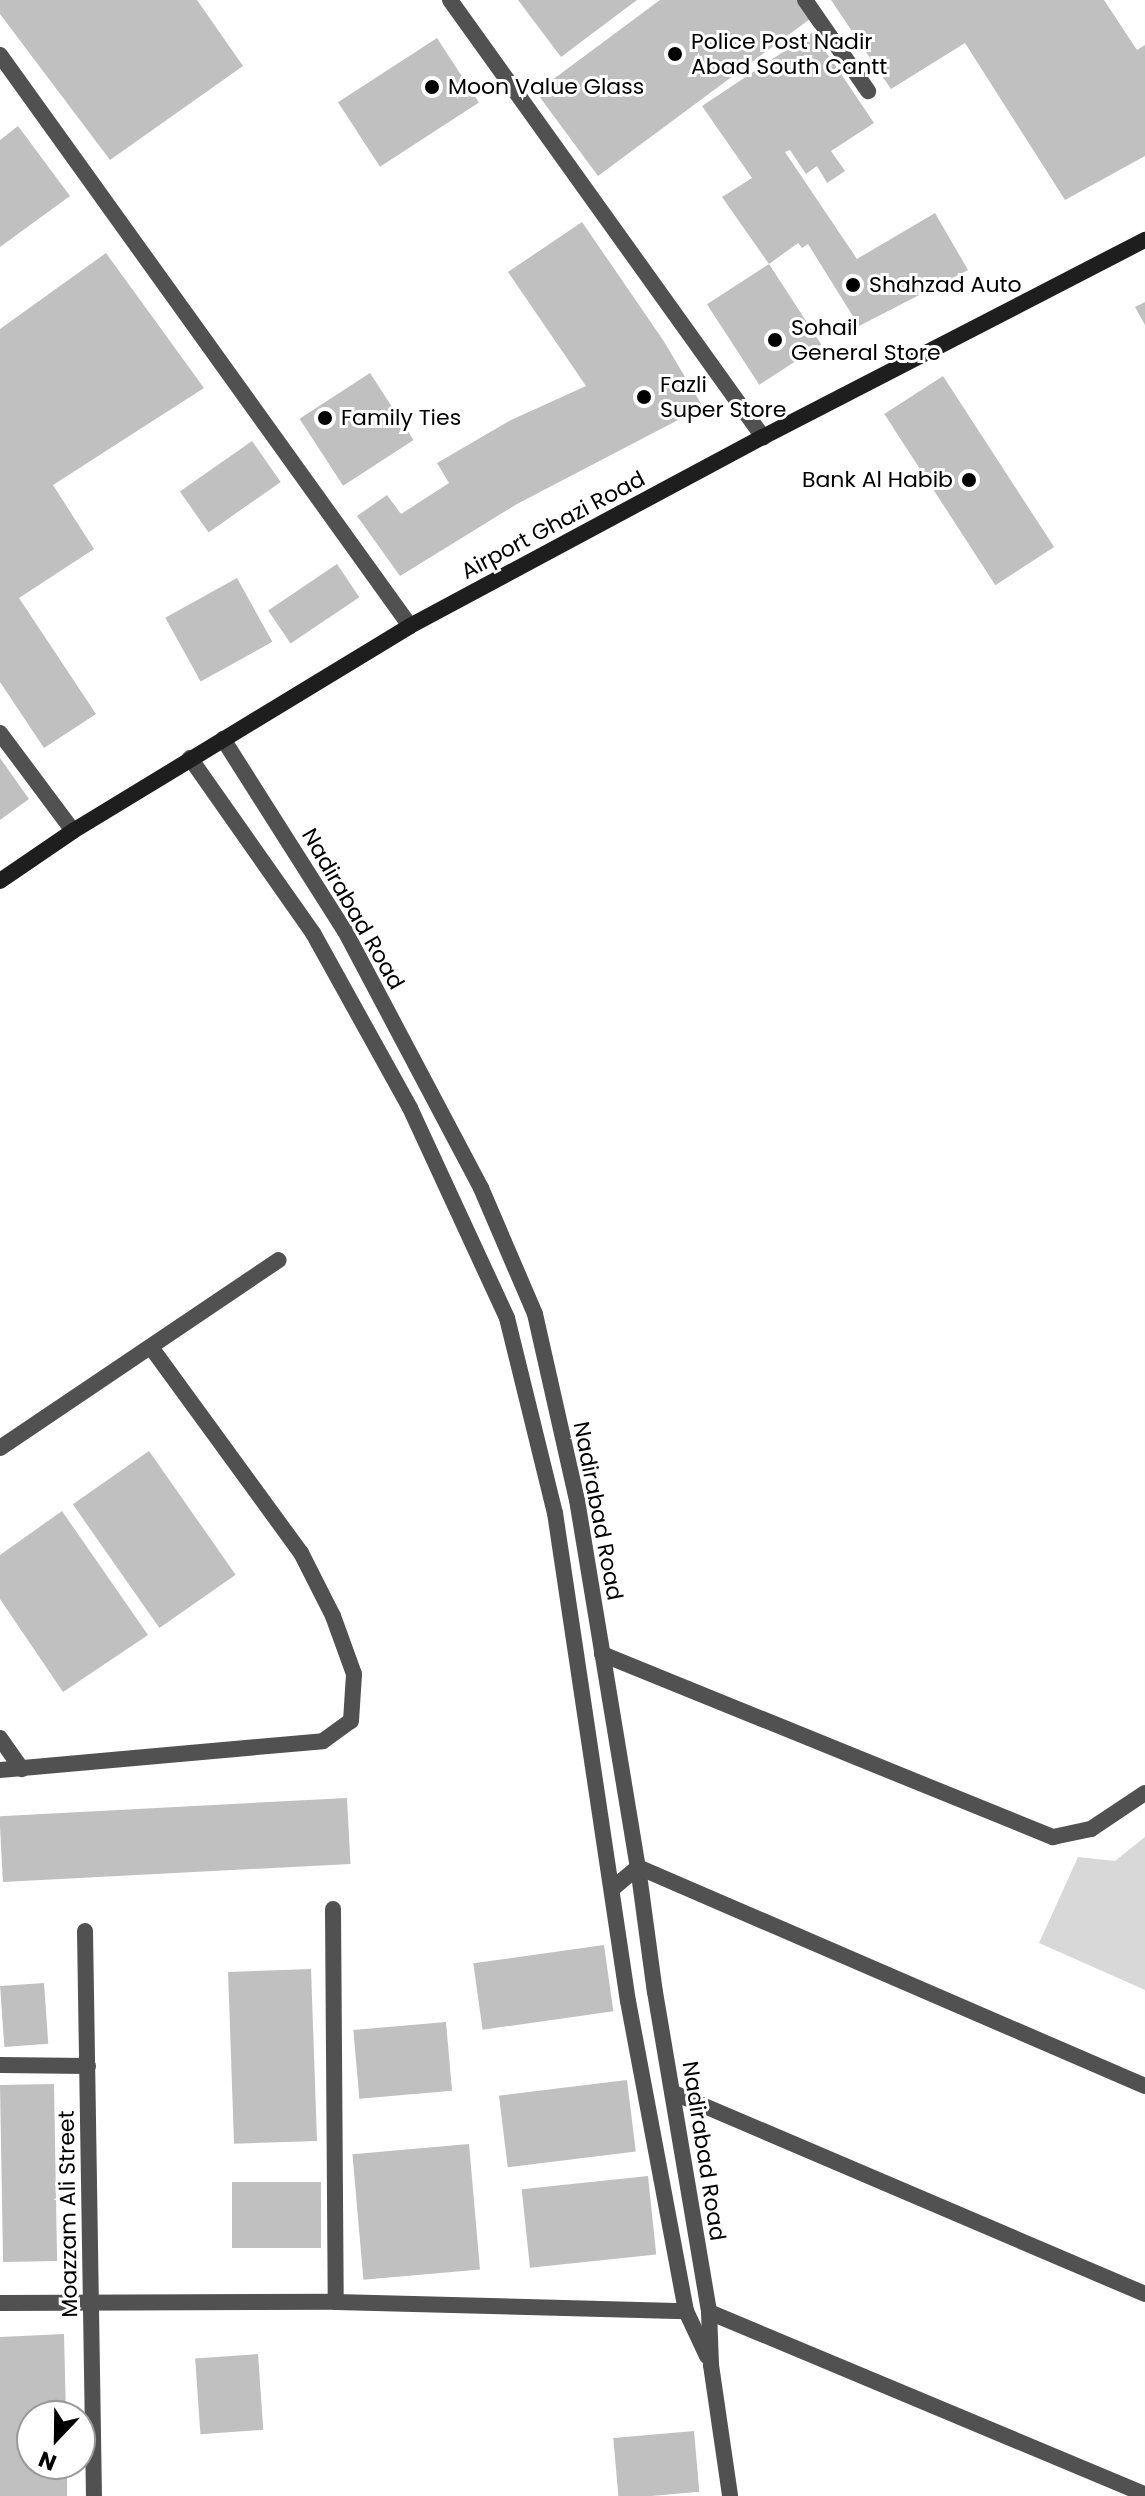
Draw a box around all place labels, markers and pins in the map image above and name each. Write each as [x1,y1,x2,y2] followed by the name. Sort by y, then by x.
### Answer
[691,28,887,80] place label: Police Post Nadir Abad South Cantt
[666,45,684,63] marker: Police Post Nadir Abad South Cantt
[448,74,644,100] place label: Moon Value Glass
[423,78,441,96] marker: Moon Value Glass
[869,272,1022,298] place label: Shahzad Auto
[844,276,862,294] marker: Shahzad Auto
[791,314,941,366] place label: Sohail General Store
[766,331,784,349] marker: Sohail General Store
[660,371,786,422] place label: Fazli Super Store
[635,388,653,406] marker: Fazli Super Store
[341,405,461,431] place label: Family Ties
[316,409,334,427] marker: Family Ties
[802,467,953,493] place label: Bank Al Habib
[960,471,978,489] marker: Bank Al Habib

